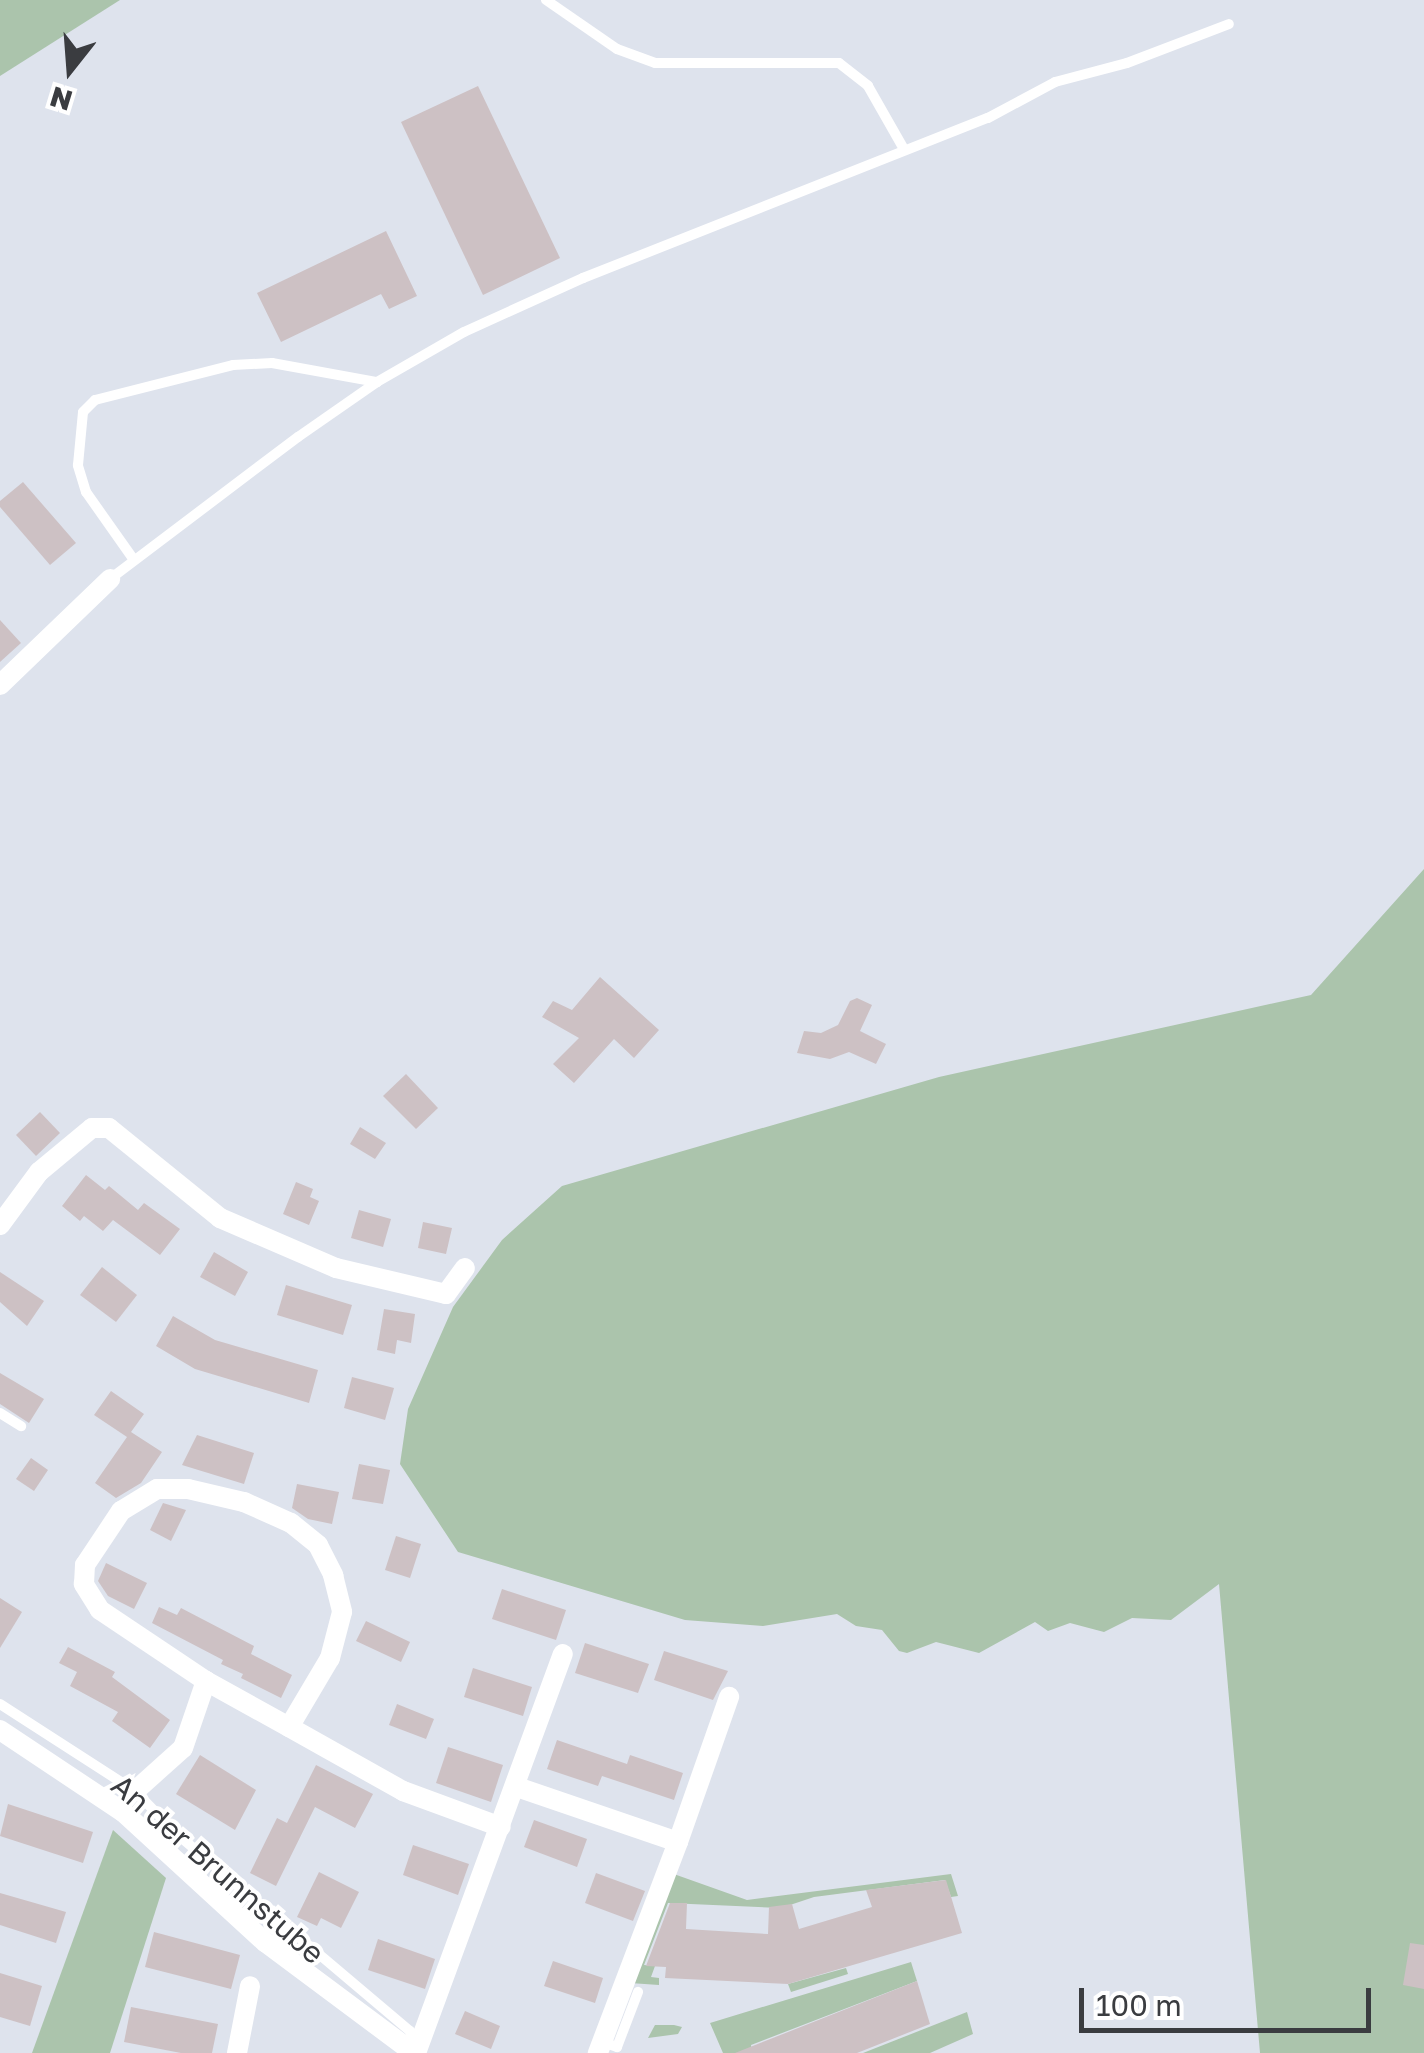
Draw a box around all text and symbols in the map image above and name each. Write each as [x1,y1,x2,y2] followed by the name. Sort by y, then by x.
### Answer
[20,20,120,120] north arrow
[46,80,76,118] text: N
[104,1767,332,1971] street label: An der Brunnstube
[1084,1968,1376,2030] scale bar
[1096,1987,1182,2023] text: 100 m

